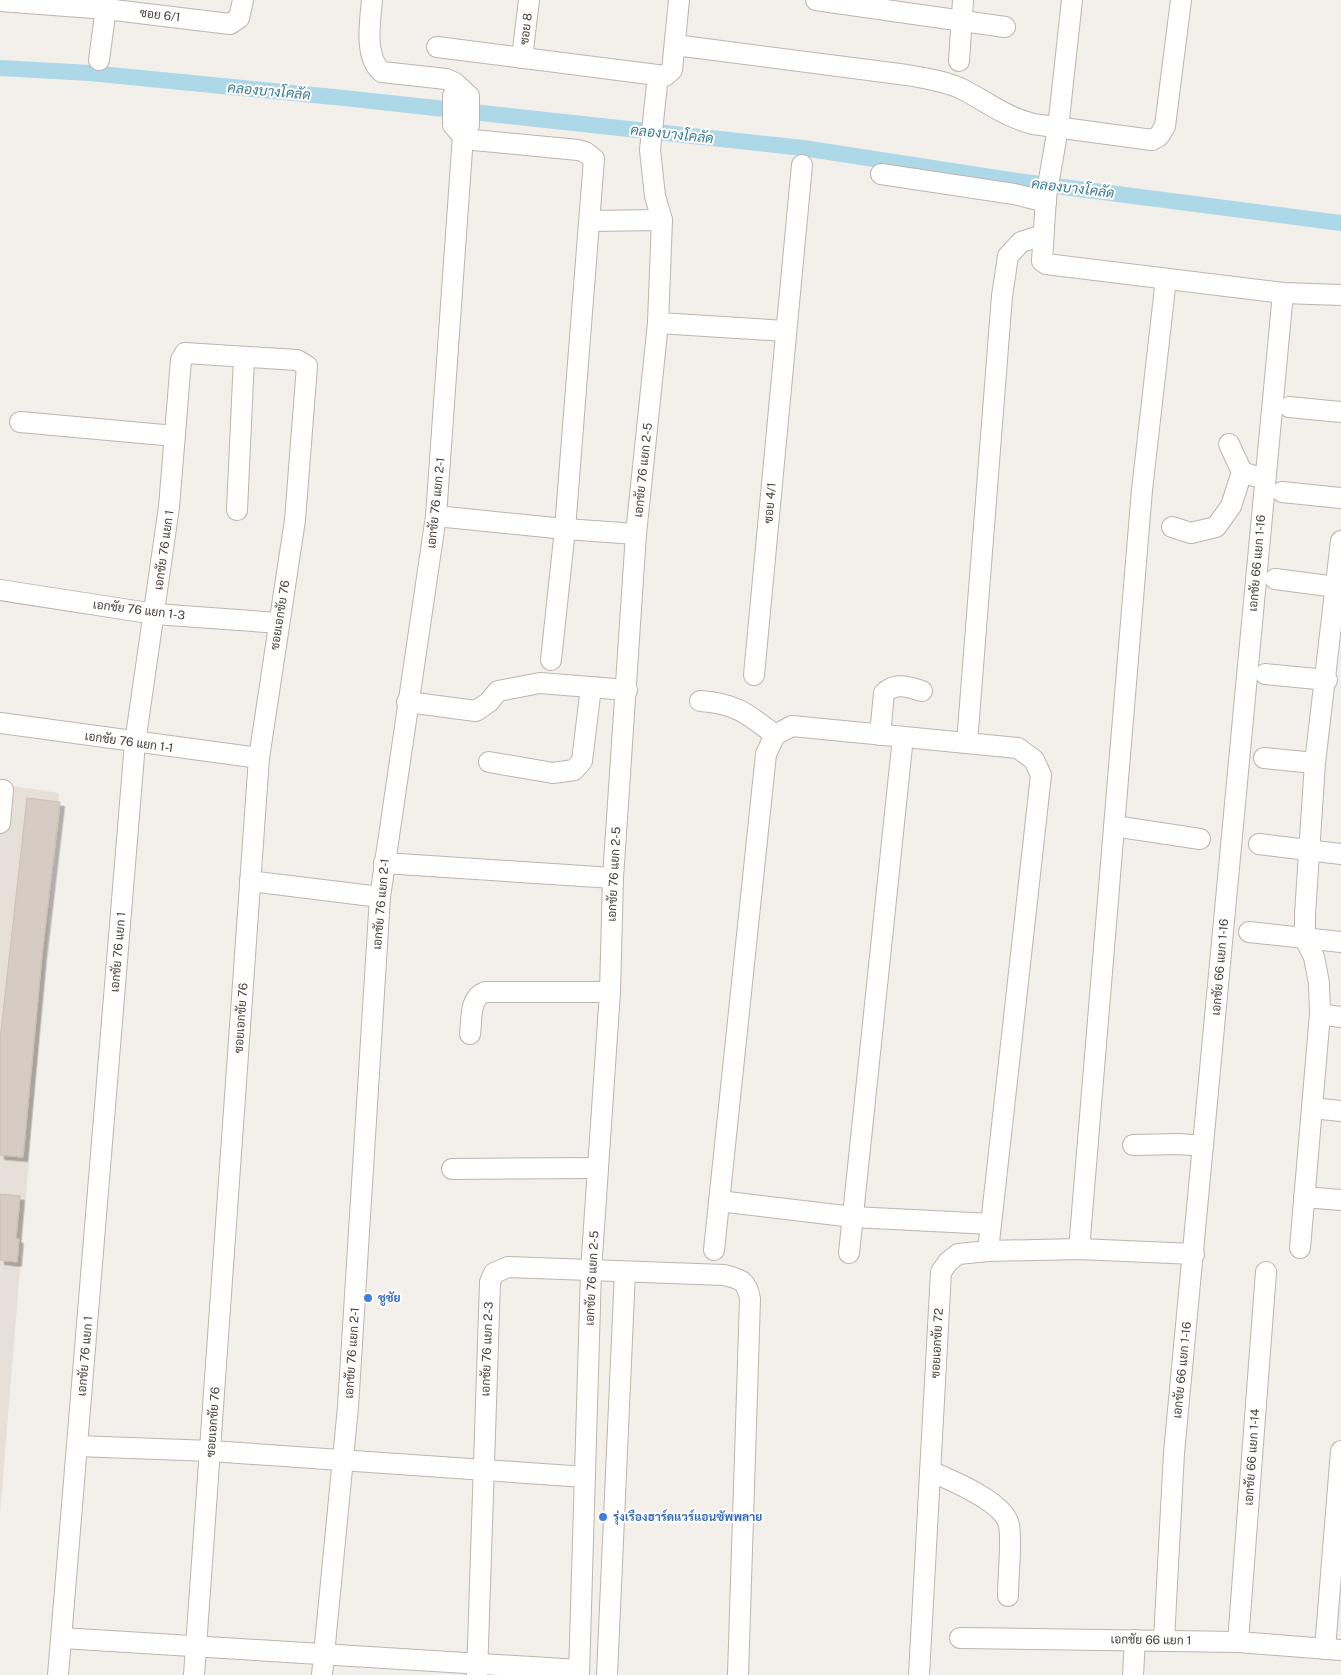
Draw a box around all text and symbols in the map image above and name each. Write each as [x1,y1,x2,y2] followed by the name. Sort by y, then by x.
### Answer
[139,6,181,24] street label: ซอย 6/1
[517,12,535,46] street label: ซอย 8
[227,79,311,103] water label: คลองบางโคลัด
[630,122,714,146] water label: คลองบางโคลัด
[1031,175,1115,201] water label: คลองบางโคลัด
[631,422,655,518] street label: เอกชัย 76 แยก 2-5
[424,457,448,549] street label: เอกชัย 76 แยก 2-1
[761,482,779,524] street label: ซอย 4/1
[151,509,177,591] street label: เอกชัย 76 แยก 1
[1246,514,1268,612] street label: เอกชัย 66 แยก 1-16
[268,579,292,651] street label: ซอยเอกชัย 76
[92,597,186,623] street label: เอกชัย 76 แยก 1-3
[84,729,174,755] street label: เอกชัย 76 แยก 1-1
[605,826,623,922] street label: เอกชัย 76 แยก 2-5
[370,858,392,950] street label: เอกชัย 76 แยก 2-1
[108,911,128,993] street label: เอกชัย 76 แยก 1
[1209,918,1231,1016] street label: เอกชัย 66 แยก 1-16
[232,982,250,1054] street label: ซอยเอกชัย 76
[583,1230,601,1326] street label: เอกชัย 76 แยก 2-5
[378,1291,401,1306] place label: ชูชัย
[362,1292,374,1304] marker: ชูชัย
[478,1301,496,1397] street label: เอกชัย 76 แยก 2-3
[342,1307,362,1399] street label: เอกชัย 76 แยก 2-1
[928,1307,946,1379] street label: ซอยเอกชัย 72
[75,1315,95,1397] street label: เอกชัย 76 แยก 1
[1170,1321,1194,1419] street label: เอกชัย 66 แยก 1-16
[204,1386,222,1458] street label: ซอยเอกชัย 76
[1242,1408,1262,1506] street label: เอกชัย 66 แยก 1-14
[613,1509,762,1525] place label: รุ่งเรืองฮาร์ดแวร์แอนซัพพลาย
[597,1511,609,1523] marker: รุ่งเรืองฮาร์ดแวร์แอนซัพพลาย
[1110,1632,1192,1648] street label: เอกชัย 66 แยก 1

